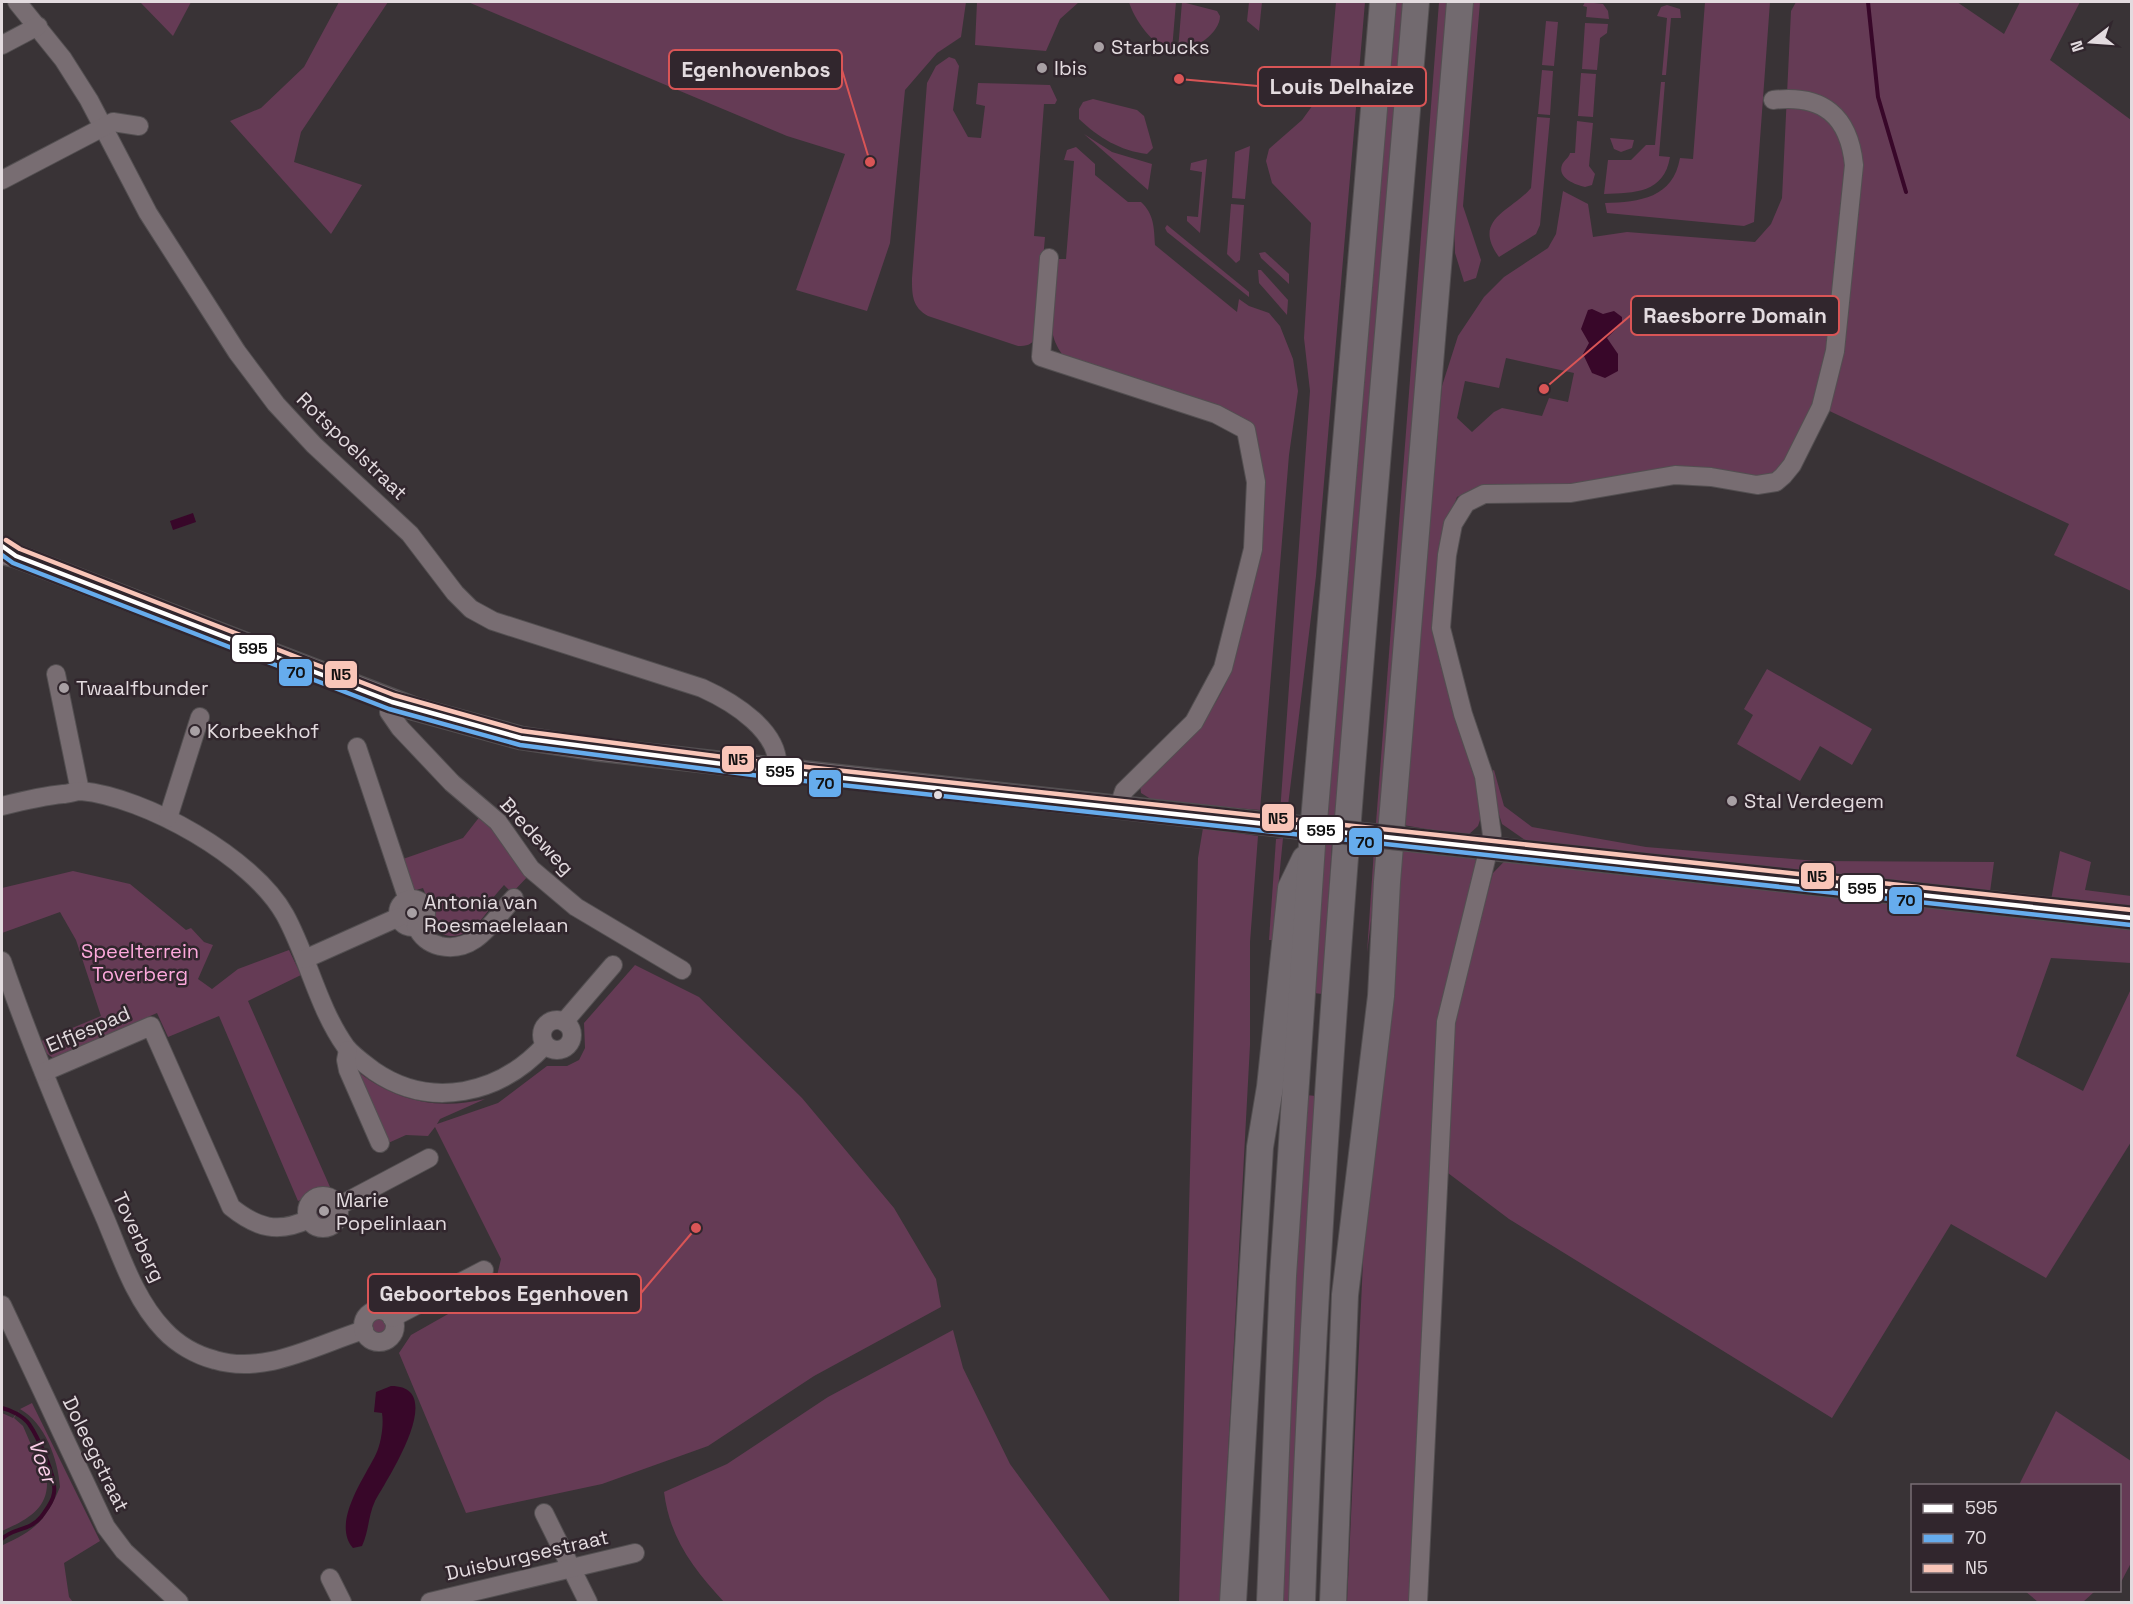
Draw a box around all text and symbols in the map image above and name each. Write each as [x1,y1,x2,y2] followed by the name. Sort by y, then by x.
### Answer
[2061,12,2121,72] north arrow
[1111,34,1210,60] place label: Starbucks
[2066,38,2089,54] text: N
[1092,40,1106,54] marker: Starbucks
[669,50,842,89] callout: Egenhovenbos
[1054,55,1087,81] place label: Ibis
[681,56,831,83] text: Egenhovenbos
[1035,61,1049,75] marker: Ibis
[1258,67,1426,106] callout: Louis Delhaize
[1270,73,1414,100] text: Louis Delhaize
[1631,296,1839,335] callout: Raesborre Domain
[1643,302,1827,329] text: Raesborre Domain
[291,386,413,506] street label: Rotspoelstraat
[231,634,276,663] line badge: 595
[238,638,268,659] text: 595
[278,658,313,687] line badge: 70
[324,660,358,689] line badge: N5
[286,662,306,683] text: 70
[331,664,352,685] text: N5
[76,675,208,701] place label: Twaalfbunder
[57,681,71,695] marker: Twaalfbunder
[207,718,319,744] place label: Korbeekhof
[188,724,202,738] marker: Korbeekhof
[721,745,755,773] line badge: N5
[728,749,749,770] text: N5
[757,757,803,786] line badge: 595
[765,761,795,782] text: 595
[808,769,842,798] line badge: 70
[815,773,835,794] text: 70
[1744,788,1884,814] place label: Stal Verdegem
[932,789,944,801] unlabelled marker
[494,792,580,880] street label: Bredeweg
[1725,794,1739,808] marker: Stal Verdegem
[1261,803,1295,832] line badge: N5
[1268,808,1289,829] text: N5
[1298,816,1344,844] line badge: 595
[1306,820,1336,841] text: 595
[1348,827,1383,856] line badge: 70
[1355,832,1375,853] text: 70
[1800,862,1835,890] line badge: N5
[1807,866,1828,887] text: N5
[1839,874,1884,903] line badge: 595
[1847,878,1877,899] text: 595
[1888,886,1923,915] line badge: 70
[424,889,569,938] place label: Antonia van Roesmaelelaan
[1896,890,1916,911] text: 70
[405,906,419,920] marker: Antonia van Roesmaelelaan
[81,938,199,987] park label: Speelterrein Toverberg
[42,1000,134,1058] street label: Elfjespad
[336,1187,447,1236] place label: Marie Popelinlaan
[107,1188,171,1286] street label: Toverberg
[317,1204,331,1218] marker: Marie Popelinlaan
[368,1274,641,1313] callout: Geboortebos Egenhoven
[379,1280,629,1307] text: Geboortebos Egenhoven
[57,1392,135,1516] street label: Doleegstraat
[23,1435,64,1489] water label: Voer
[1911,1484,2121,1592] legend
[1965,1496,1998,1519] text: 595
[443,1524,611,1586] street label: Duisburgsestraat
[1965,1526,1987,1549] text: 70
[1965,1556,1988,1579] text: N5

